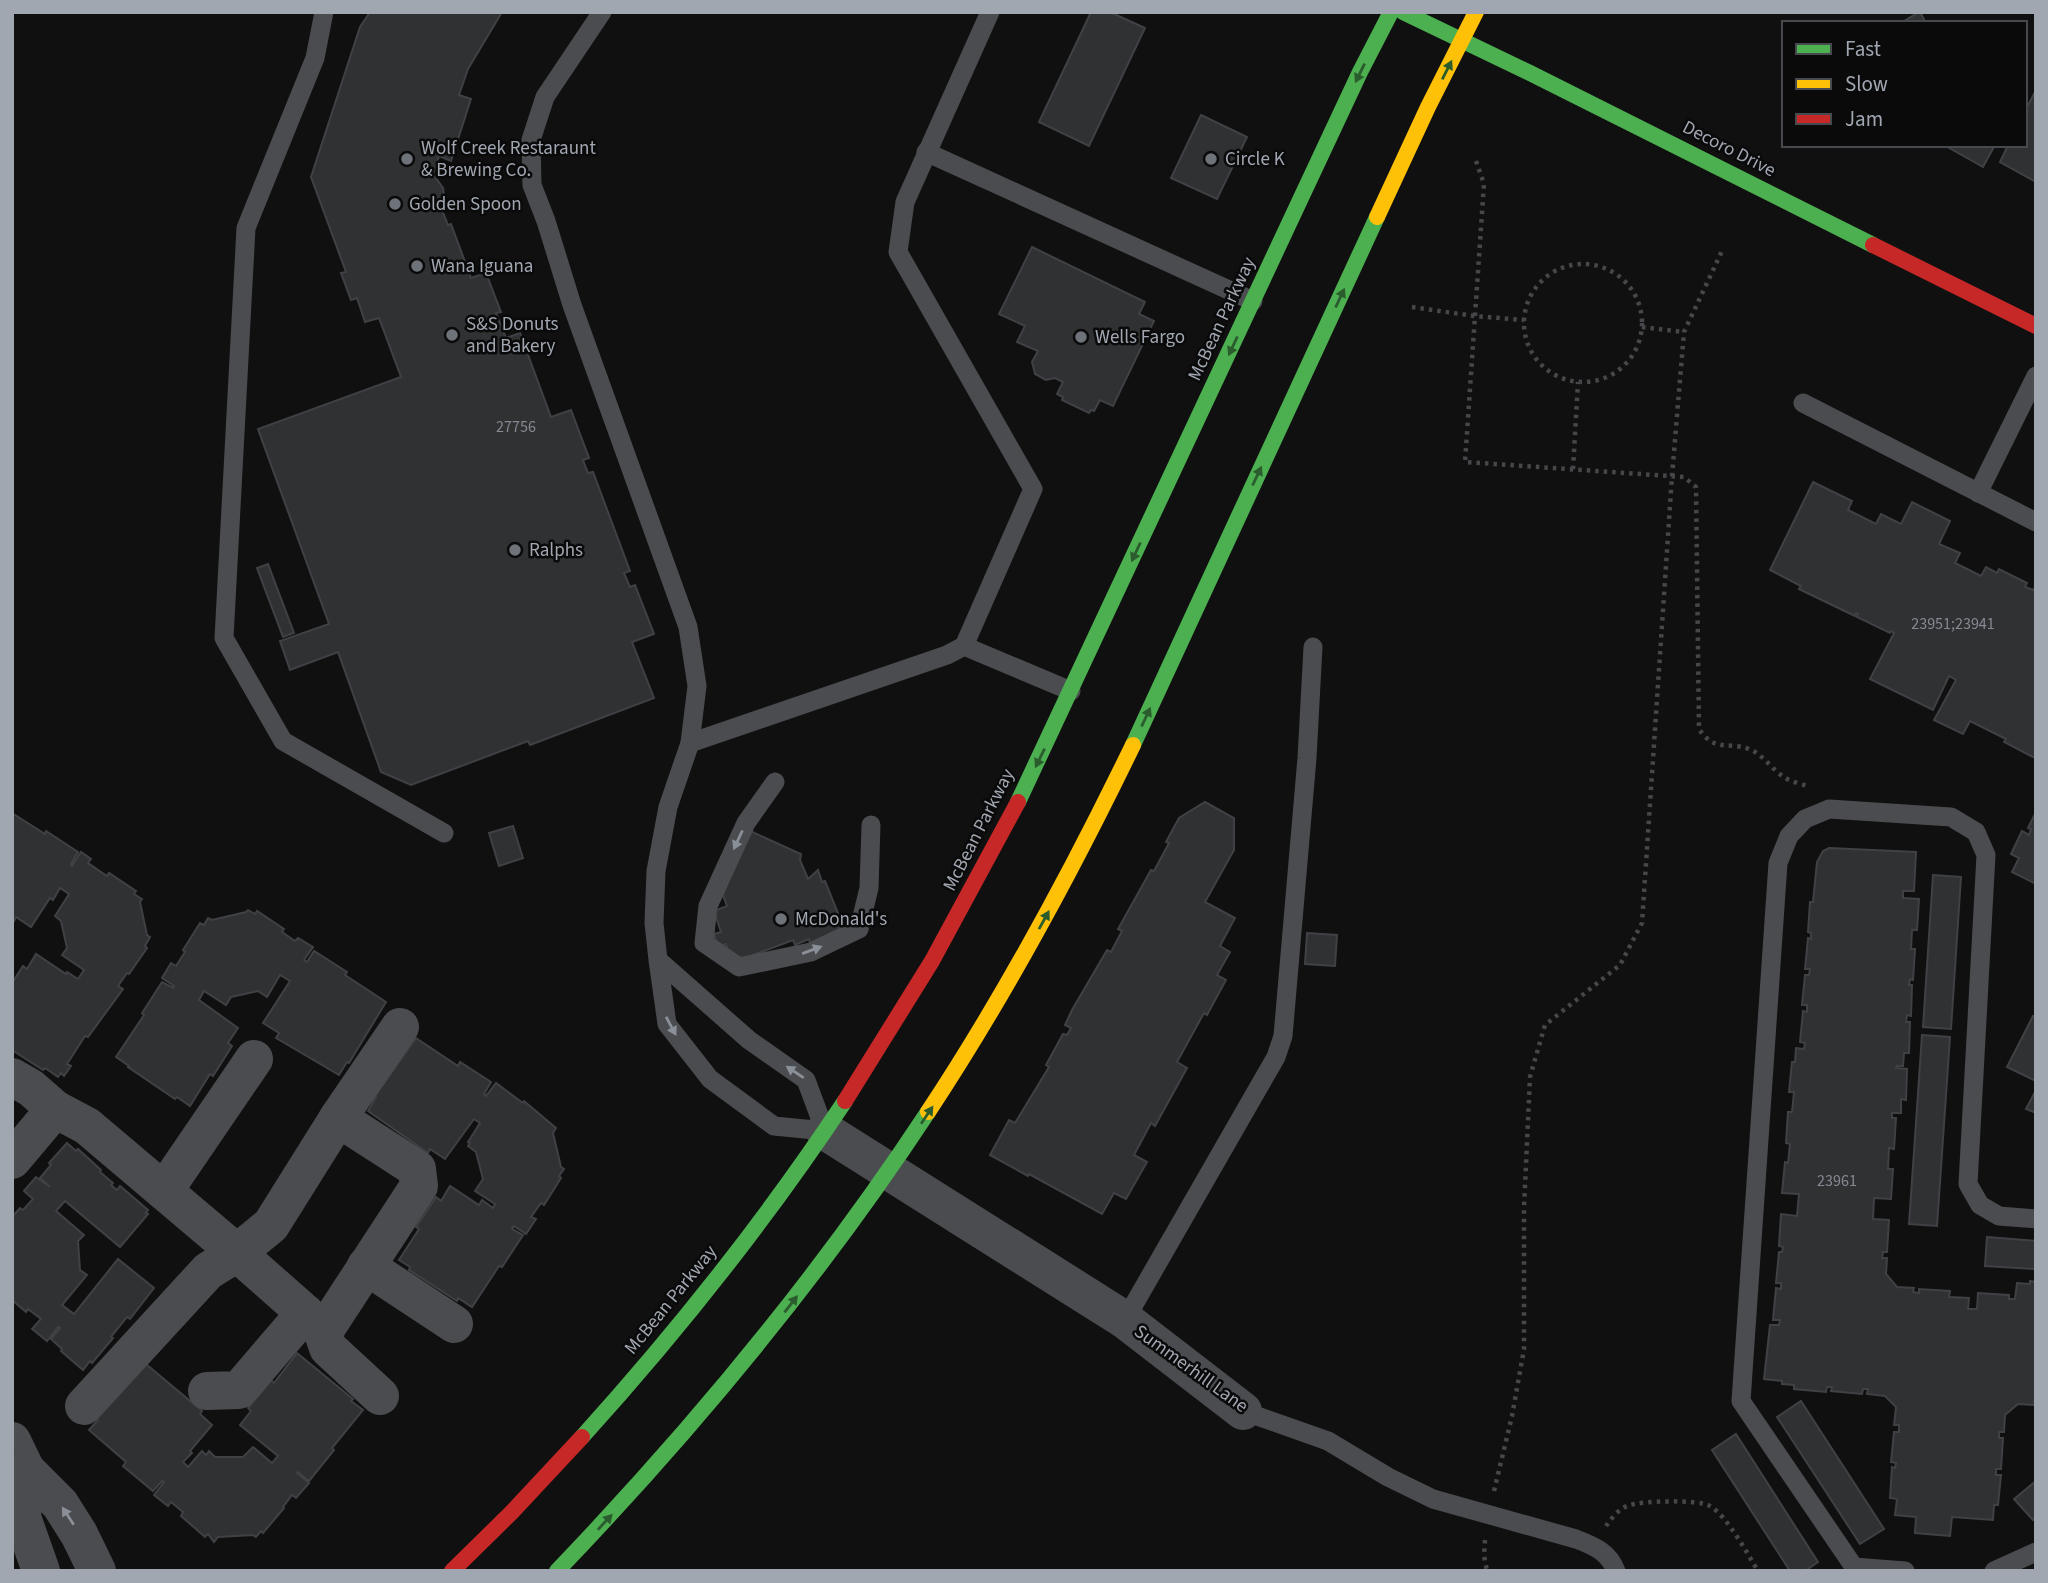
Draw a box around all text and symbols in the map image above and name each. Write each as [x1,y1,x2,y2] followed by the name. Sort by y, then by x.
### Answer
[1782,21,2027,147] legend
[1845,34,1881,64] text: Fast
[1441,60,1453,80] one-way arrow
[1354,63,1366,83] one-way arrow
[1845,69,1888,99] text: Slow
[1845,104,1883,134] text: Jam
[1678,114,1780,184] street label: Decoro Drive
[421,135,596,184] place label: Wolf Creek Restaraunt & Brewing Co.
[1225,146,1285,173] place label: Circle K
[399,151,415,167] marker: Wolf Creek Restaraunt & Brewing Co.
[1203,151,1219,167] marker: Circle K
[409,191,522,218] place label: Golden Spoon
[387,196,403,212] marker: Golden Spoon
[1181,252,1263,385] street label: McBean Parkway
[431,253,533,280] place label: Wana Iguana
[409,258,425,274] marker: Wana Iguana
[1334,288,1346,308] one-way arrow
[466,311,559,360] place label: S&S Donuts and Bakery
[1095,324,1185,351] place label: Wells Fargo
[444,327,460,343] marker: S&S Donuts and Bakery
[1073,329,1089,345] marker: Wells Fargo
[1227,336,1238,356] one-way arrow
[496,416,536,438] house number: 27756
[1251,466,1263,486] one-way arrow
[529,537,583,564] place label: Ralphs
[507,542,523,558] marker: Ralphs
[1131,542,1142,562] one-way arrow
[1911,613,1995,635] house number: 23951;23941
[1140,707,1152,727] one-way arrow
[1034,748,1045,768] one-way arrow
[937,764,1022,896] street label: McBean Parkway
[732,829,743,850] one-way arrow
[795,906,887,933] place label: McDonald's
[1038,910,1050,930] one-way arrow
[773,911,789,927] marker: McDonald's
[801,944,822,955] one-way arrow
[665,1017,677,1037] one-way arrow
[786,1065,804,1079] one-way arrow
[920,1105,933,1125] one-way arrow
[1817,1170,1857,1192] house number: 23961
[618,1239,724,1361] street label: McBean Parkway
[784,1295,798,1313] one-way arrow
[1128,1318,1254,1420] street label: Summerhill Lane
[61,1506,74,1526] one-way arrow
[596,1514,612,1531] one-way arrow

